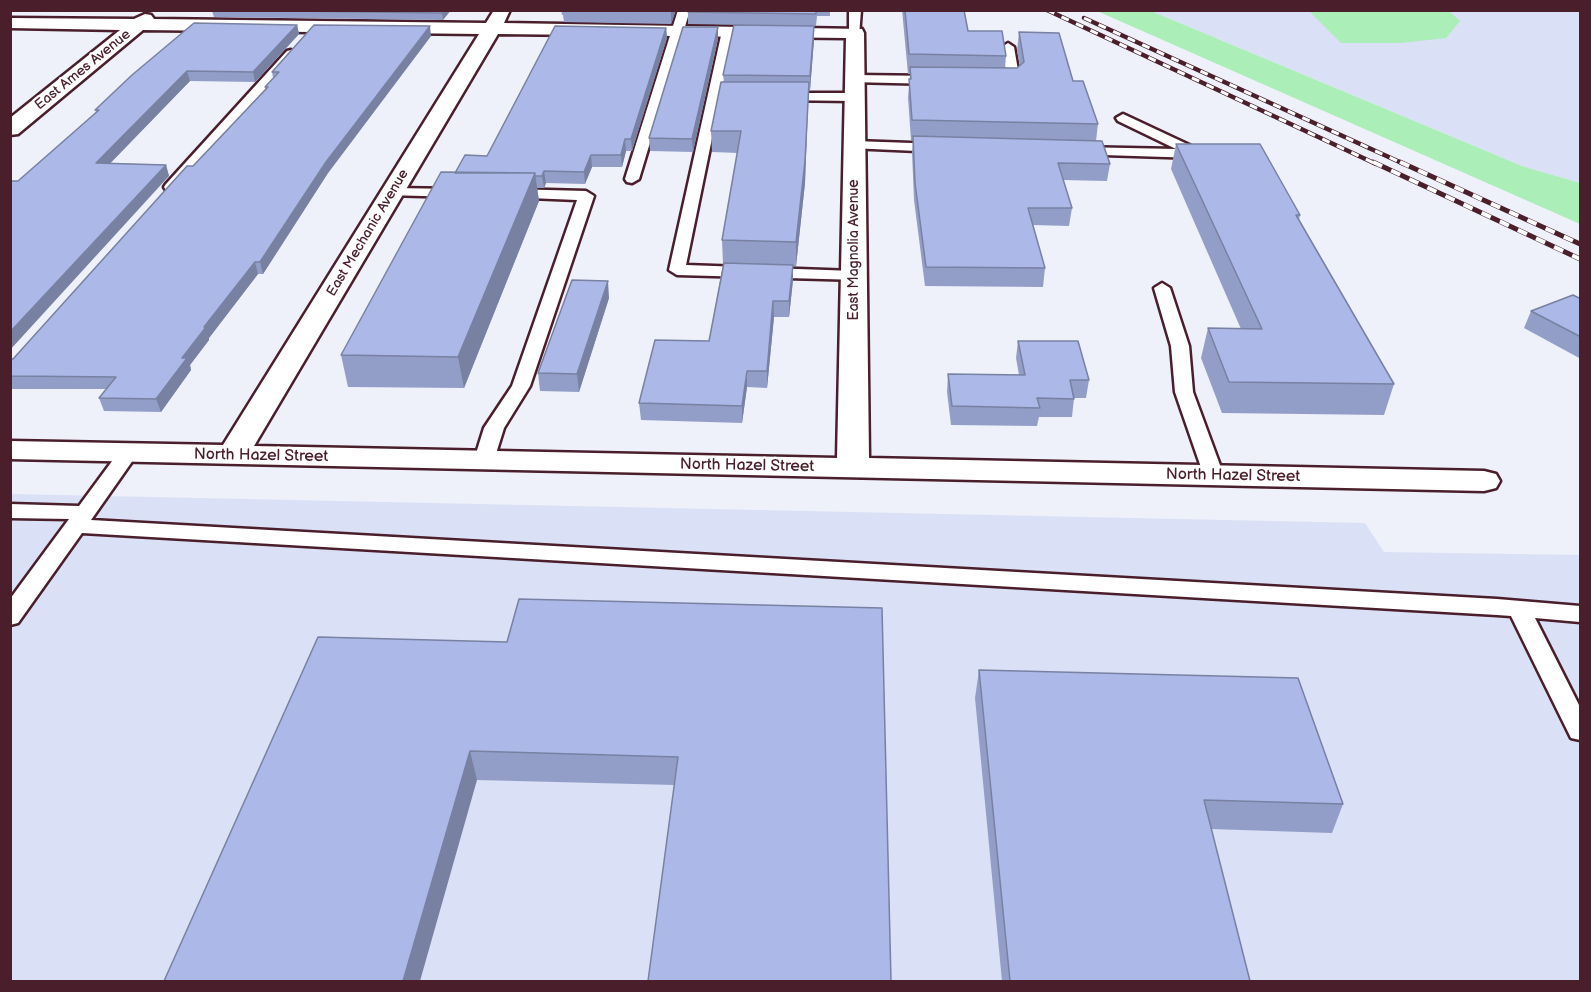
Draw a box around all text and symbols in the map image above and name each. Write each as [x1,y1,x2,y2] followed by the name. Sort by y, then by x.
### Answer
[32,26,134,114] street label: East Ames Avenue
[323,167,413,299] street label: East Mechanic Avenue
[846,179,862,321] street label: East Magnolia Avenue
[194,445,328,467] street label: North Hazel Street
[680,455,814,477] street label: North Hazel Street
[1166,465,1300,487] street label: North Hazel Street

